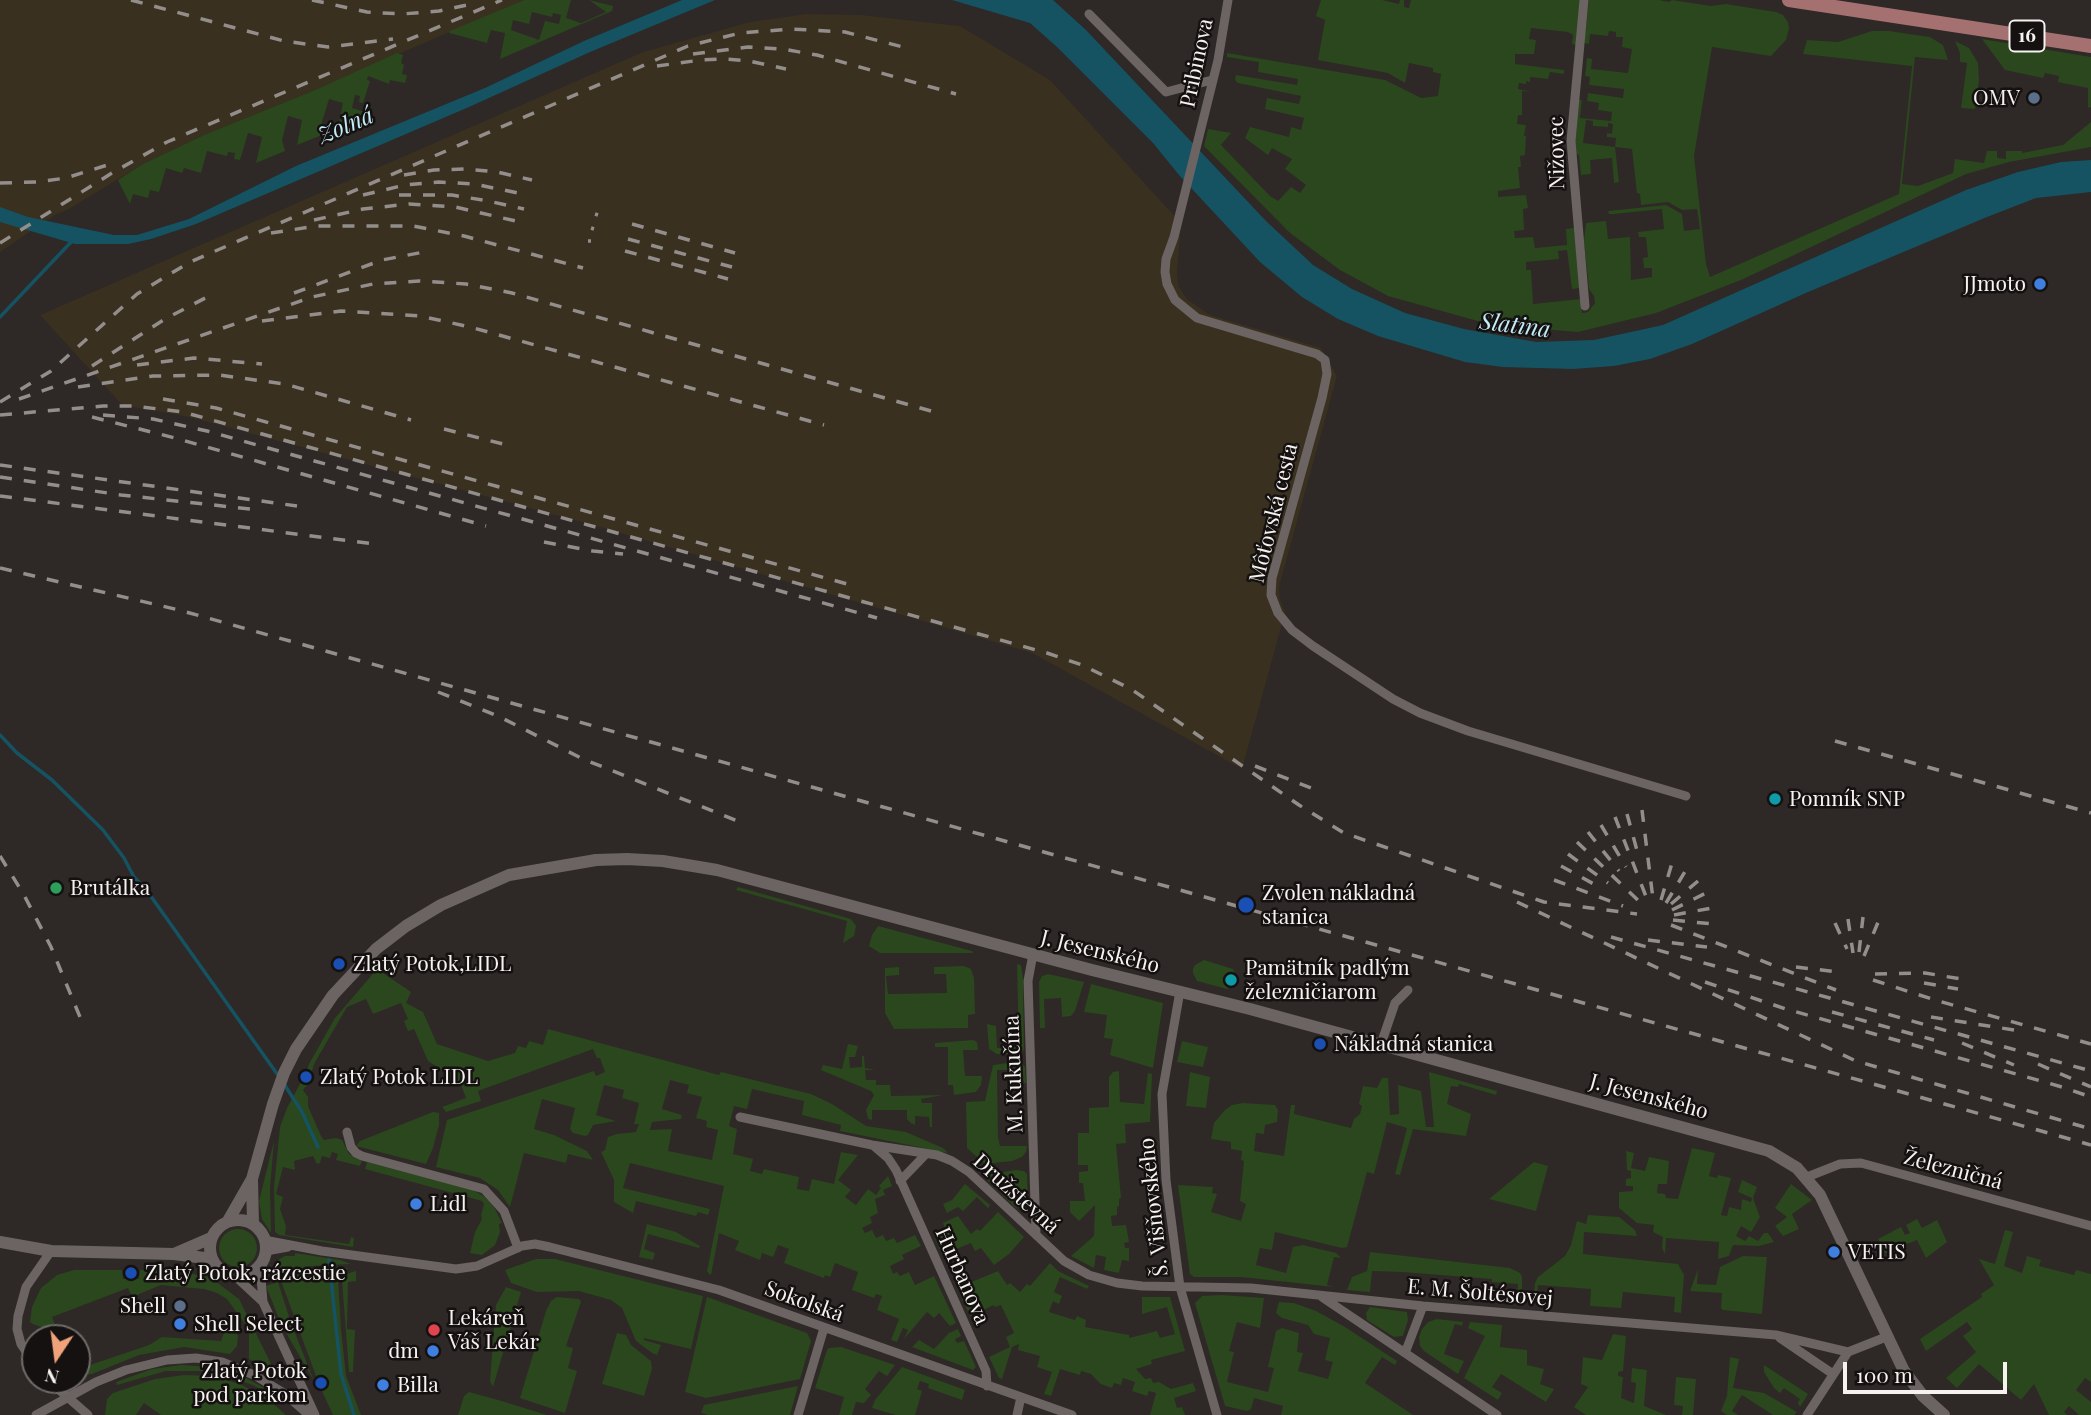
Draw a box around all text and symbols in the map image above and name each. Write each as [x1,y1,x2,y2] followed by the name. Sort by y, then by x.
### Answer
[1175,16,1219,110] street label: Pribinova
[2010,20,2044,52] road number: 16
[1973,85,2020,111] place label: OMV
[2026,90,2042,106] marker: OMV
[314,102,378,150] water label: Zolná
[1544,116,1570,190] street label: Nižovec
[1964,271,2026,297] place label: JJmoto
[2032,276,2048,292] marker: JJmoto
[1478,308,1552,344] water label: Slatina
[1244,441,1304,585] street label: Môťovská cesta
[1789,786,1905,812] place label: Pomník SNP
[1767,791,1783,807] marker: Pomník SNP
[70,875,150,901] place label: Brutálka
[48,880,64,896] marker: Brutálka
[1262,880,1415,930] place label: Zvolen nákladná stanica
[1236,895,1256,915] marker: Zvolen nákladná stanica
[1038,925,1162,979] street label: J. Jesenského
[353,951,511,977] place label: Zlatý Potok,LIDL
[1245,955,1410,1005] place label: Pamätník padlým železničiarom
[331,956,347,972] marker: Zlatý Potok,LIDL
[1223,972,1239,988] marker: Pamätník padlým železničiarom
[999,1015,1029,1133] street label: M. Kukučína
[1334,1031,1493,1057] place label: Nákladná stanica
[1312,1036,1328,1052] marker: Nákladná stanica
[320,1064,478,1090] place label: Zlatý Potok LIDL
[298,1069,314,1085] marker: Zlatý Potok LIDL
[1587,1069,1711,1125] street label: J. Jesenského
[1134,1137,1174,1277] street label: Š. Višňovského
[1901,1145,2005,1195] street label: Železničná
[968,1149,1064,1239] street label: Družstevná
[430,1191,467,1217] place label: Lidl
[408,1196,424,1212] marker: Lidl
[929,1224,995,1328] street label: Hurbanova
[1848,1239,1906,1265] place label: VETIS
[1826,1244,1842,1260] marker: VETIS
[145,1260,346,1286] place label: Zlatý Potok, rázcestie
[123,1265,139,1281] marker: Zlatý Potok, rázcestie
[1406,1274,1554,1312] street label: E. M. Šoltésovej
[761,1276,847,1328] street label: Sokolská
[120,1293,166,1319] place label: Shell
[172,1298,188,1314] marker: Shell
[448,1305,539,1355] place label: Lekáreň Váš Lekár
[194,1311,302,1337] place label: Shell Select
[172,1316,188,1332] marker: Shell Select
[426,1322,442,1338] marker: Lekáreň Váš Lekár
[21,1324,91,1394] north arrow
[388,1338,419,1364] place label: dm
[425,1343,441,1359] marker: dm
[1846,1348,2010,1392] scale bar
[193,1358,307,1408] place label: Zlatý Potok pod parkom
[1856,1360,1913,1388] text: 100 m
[42,1363,61,1392] text: N
[397,1372,439,1398] place label: Billa
[313,1375,329,1391] marker: Zlatý Potok pod parkom
[375,1377,391,1393] marker: Billa

